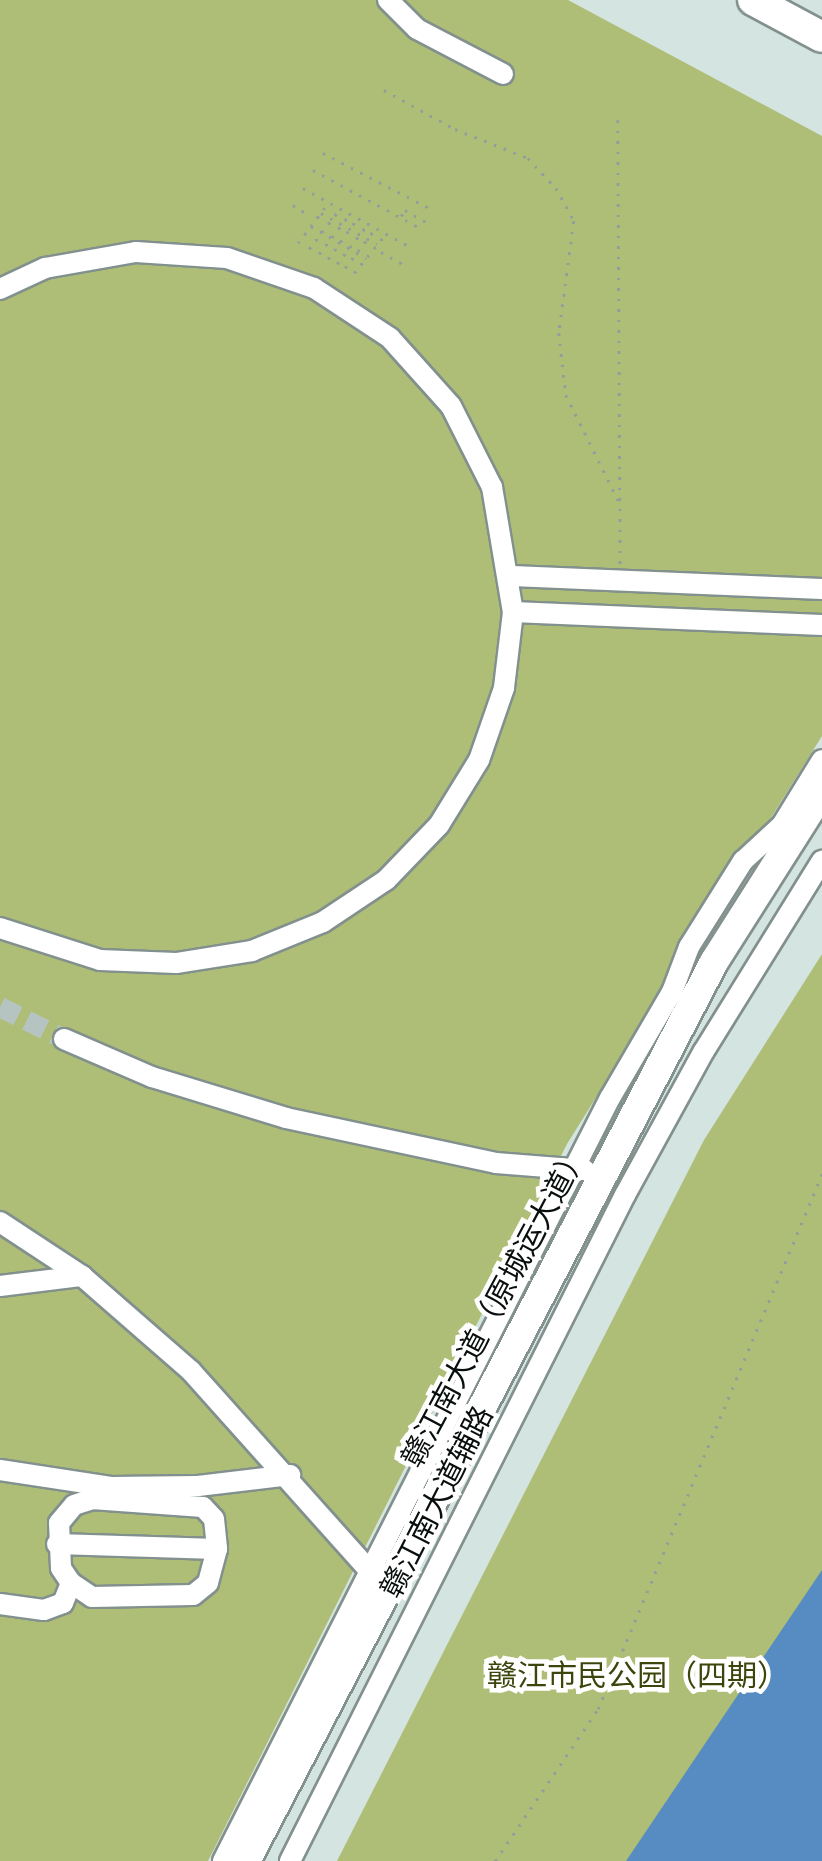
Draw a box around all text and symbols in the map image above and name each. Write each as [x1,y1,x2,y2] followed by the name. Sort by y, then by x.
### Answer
[395,1139,595,1473] street label: 赣江南大道（原城运大道）
[373,1400,501,1604] street label: 赣江南大道辅路
[487,1658,787,1694] park label: 赣江市民公园（四期）

